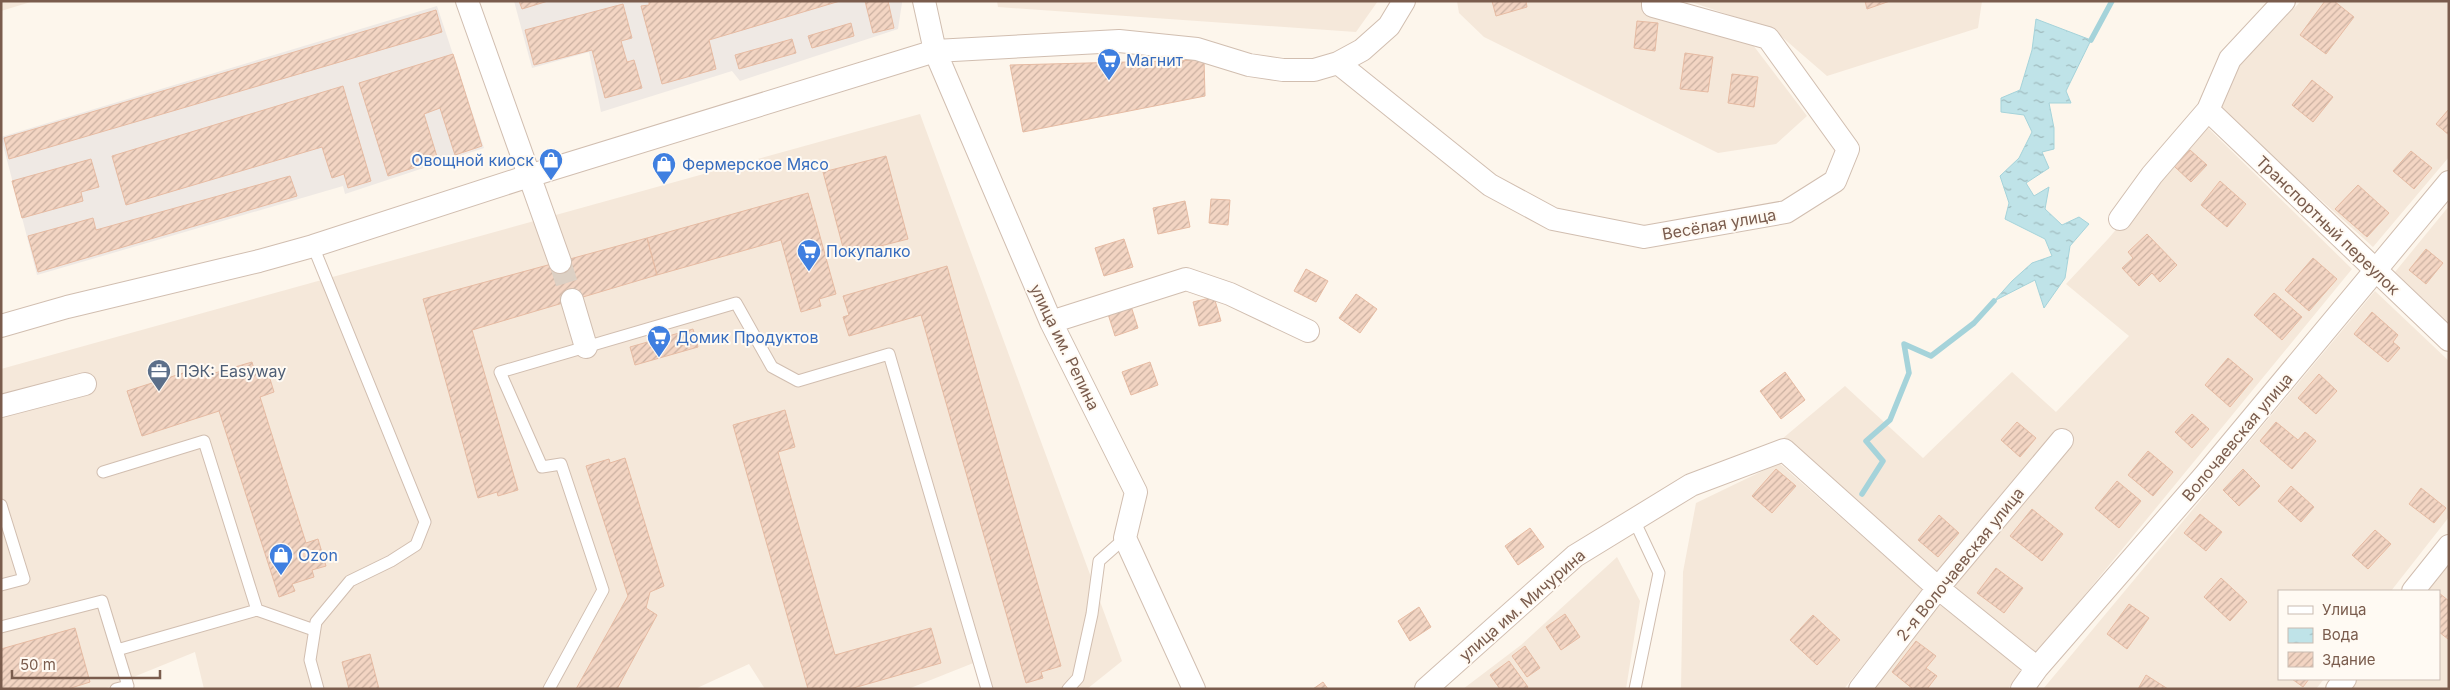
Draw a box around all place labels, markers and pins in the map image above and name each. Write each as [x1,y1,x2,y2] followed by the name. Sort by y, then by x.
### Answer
[1096,47,1122,81] supermarket icon: Магнит
[1126,50,1184,70] place label: Магнит
[538,147,564,181] shop icon: Овощной киоск
[411,150,534,170] place label: Овощной киоск
[651,151,677,185] shop icon: Фермерское Мясо
[682,154,829,174] place label: Фермерское Мясо
[796,238,822,272] supermarket icon: Покупалко
[826,241,911,261] place label: Покупалко
[646,324,672,358] supermarket icon: Домик Продуктов
[676,327,818,347] place label: Домик Продуктов
[146,358,172,392] office icon: ПЭК: Easyway
[176,361,286,381] place label: ПЭК: Easyway
[268,542,294,576] shop icon: Ozon
[298,545,338,565] place label: Ozon

